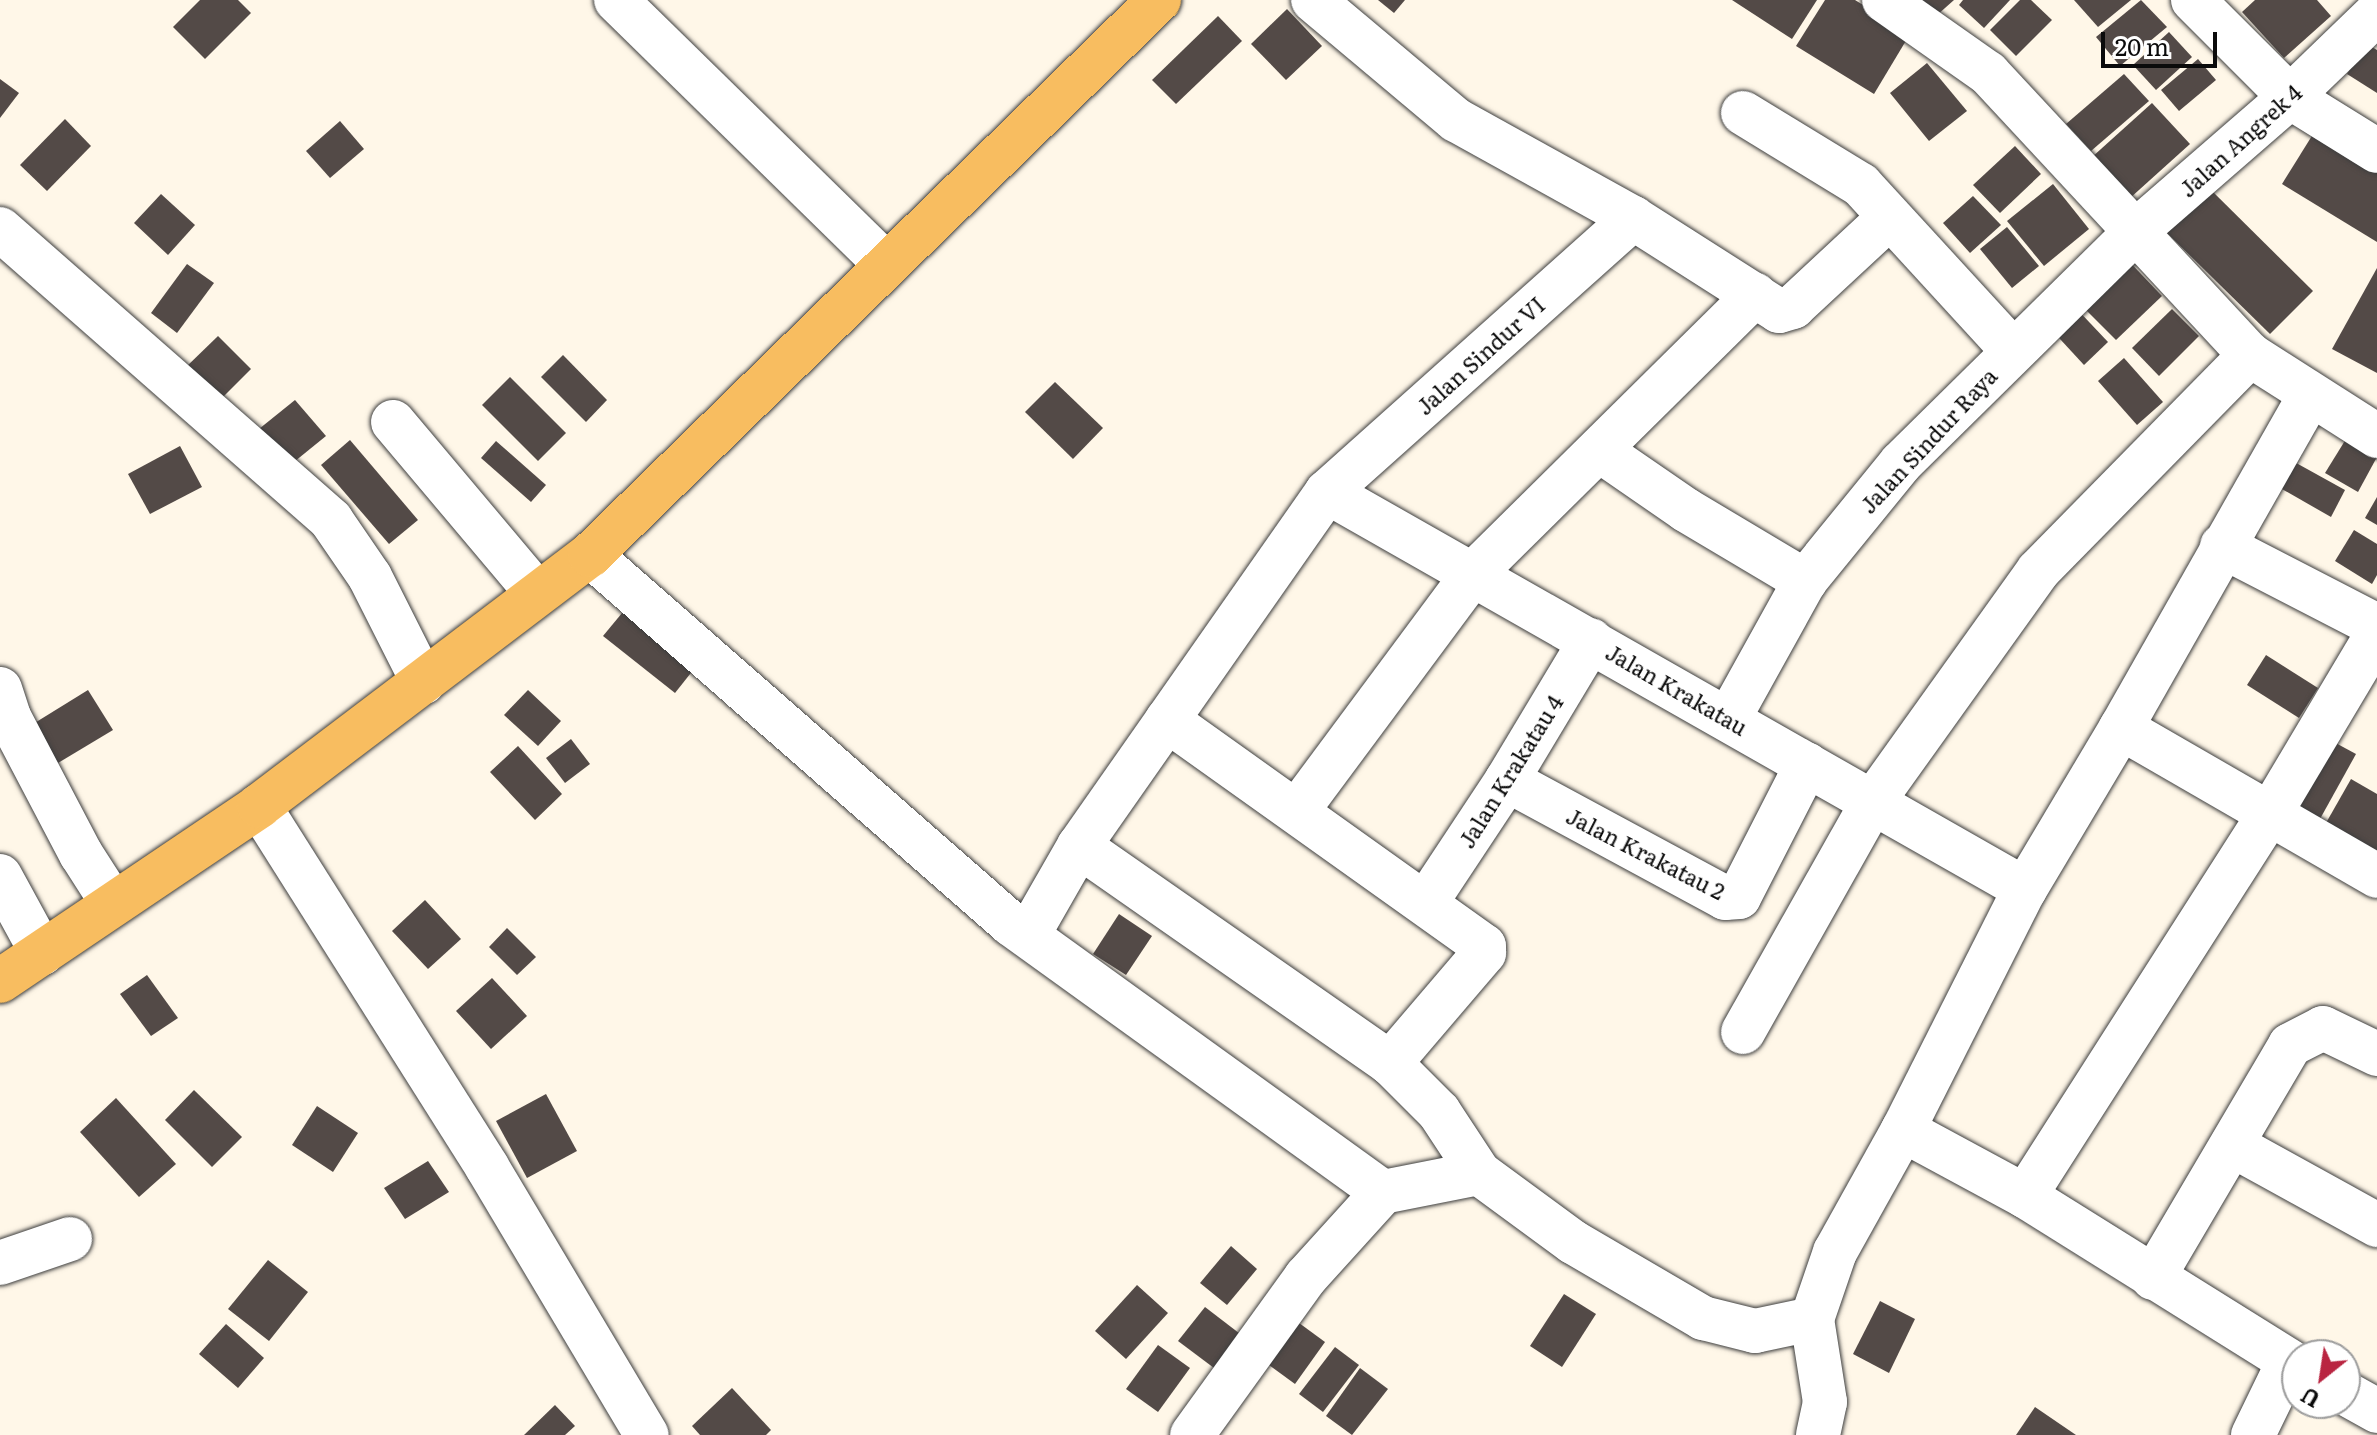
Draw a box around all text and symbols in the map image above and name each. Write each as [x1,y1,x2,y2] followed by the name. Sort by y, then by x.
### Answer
[2105,16,2221,66] scale bar
[2115,28,2169,63] text: 20 m
[2174,78,2306,202] street label: Jalan Angrek 4
[1411,291,1549,419] street label: Jalan Sindur VI
[1854,362,2002,518] street label: Jalan Sindur Raya
[1602,638,1752,740] street label: Jalan Krakatau
[1452,690,1568,852] street label: Jalan Krakatau 4
[1562,802,1730,904] street label: Jalan Krakatau 2
[2281,1339,2361,1419] north arrow
[2294,1380,2325,1417] text: U

